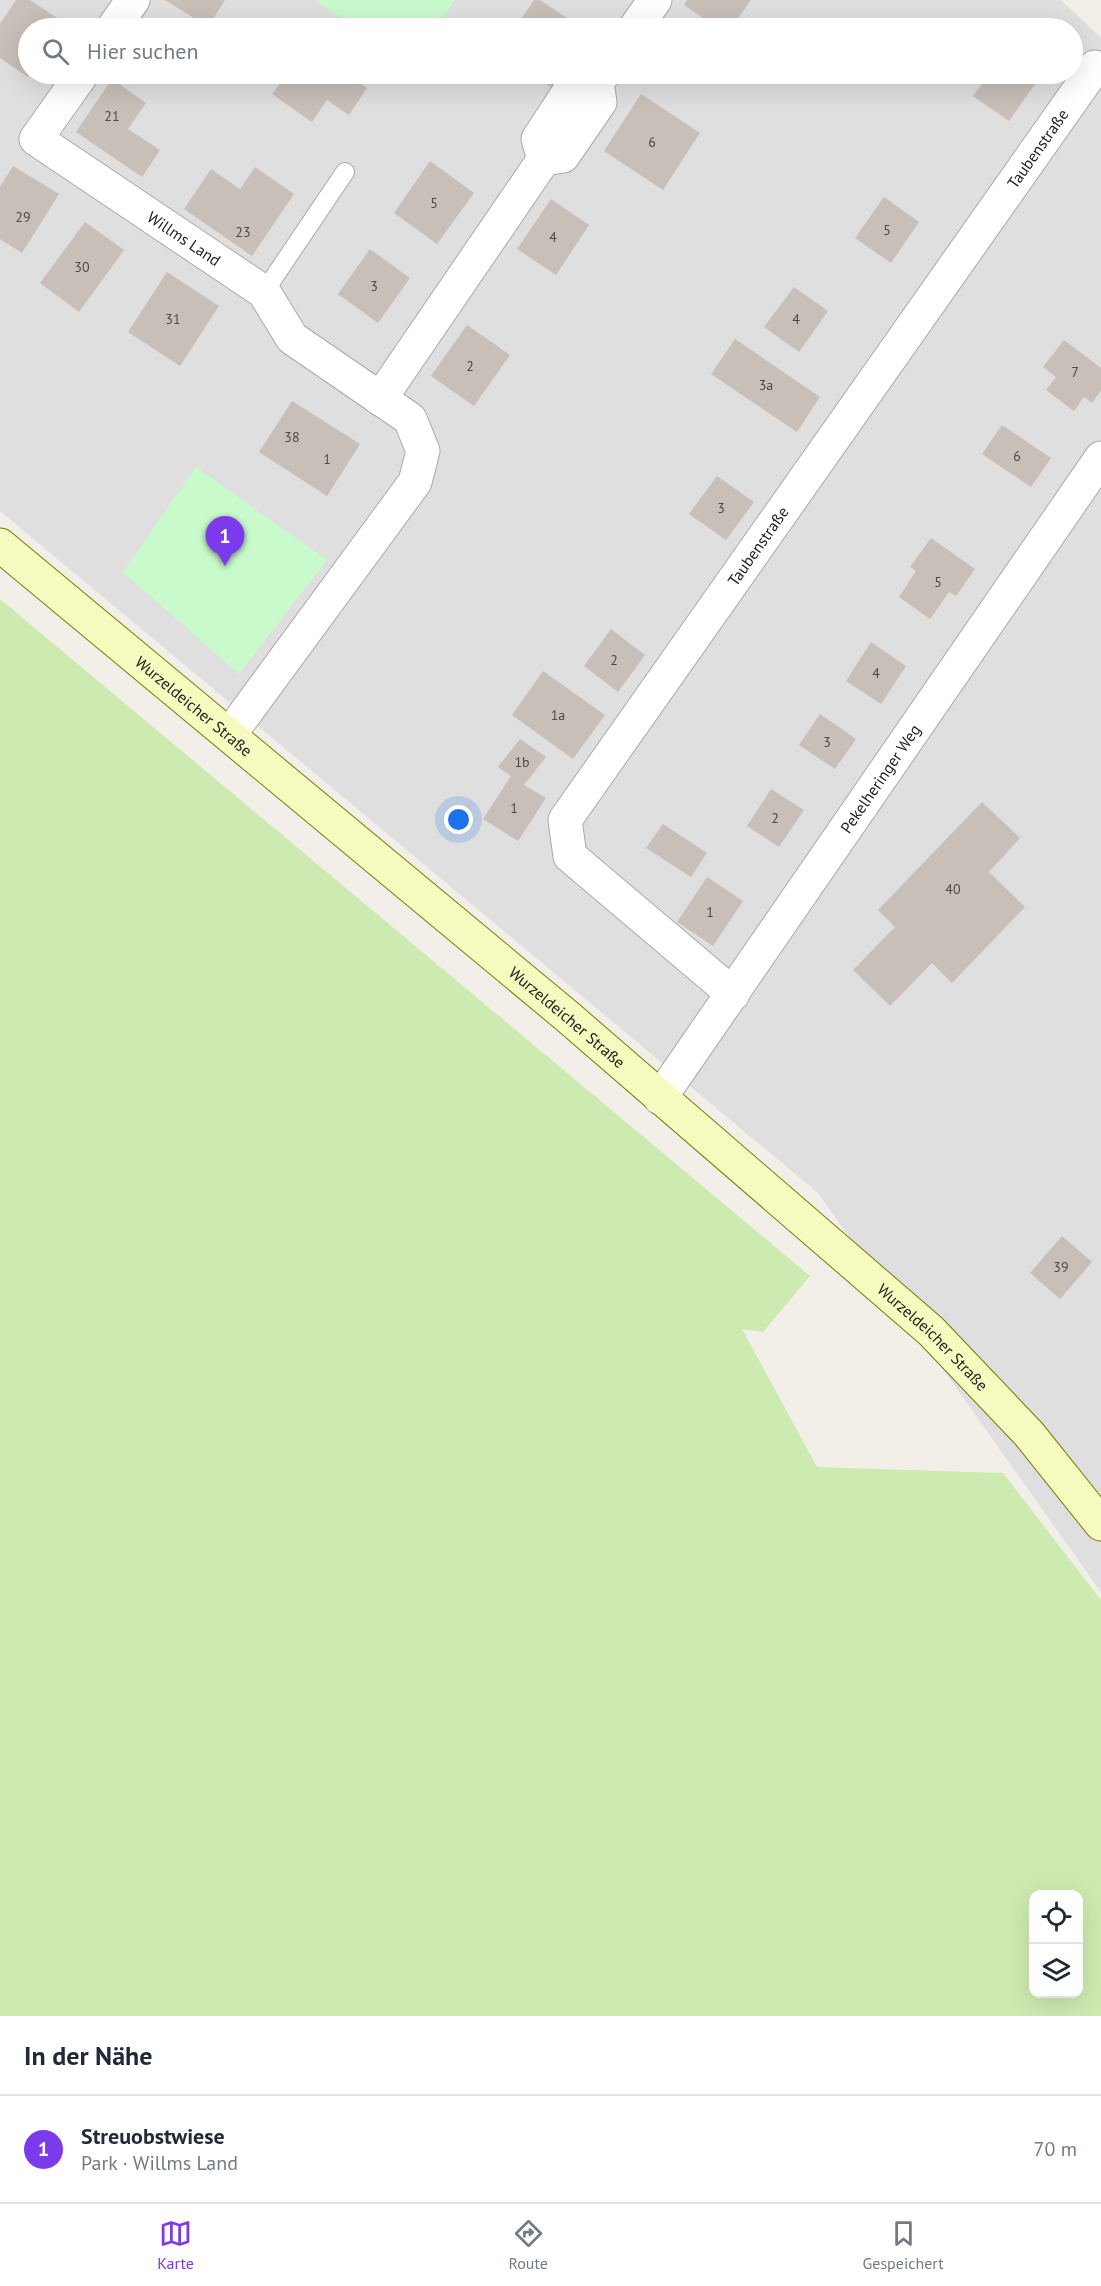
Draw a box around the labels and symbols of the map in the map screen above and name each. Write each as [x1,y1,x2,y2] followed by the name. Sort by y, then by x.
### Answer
[1003,105,1072,192] street label: Taubenstraße
[104,107,120,125] house number: 21
[648,133,656,151] house number: 6
[430,194,438,212] house number: 5
[144,207,225,270] street label: Willms Land
[15,208,31,226] house number: 29
[883,221,891,239] house number: 5
[235,223,251,241] house number: 23
[549,228,557,246] house number: 4
[74,258,90,276] house number: 30
[370,277,378,295] house number: 3
[165,310,181,328] house number: 31
[792,310,800,328] house number: 4
[466,357,474,375] house number: 2
[1071,363,1079,381] house number: 7
[759,376,773,394] house number: 3a
[284,428,300,446] house number: 38
[1013,447,1021,465] house number: 6
[323,450,331,468] house number: 1
[717,499,725,517] house number: 3
[723,502,793,590] street label: Taubenstraße
[206,516,244,566] pin: 1
[934,573,942,591] house number: 5
[610,651,618,669] house number: 2
[131,652,256,760] street label: Wurzeldeicher Straße
[872,664,880,682] house number: 4
[551,706,565,724] house number: 1a
[836,720,925,837] street label: Pekelheringer Weg
[823,733,831,751] house number: 3
[514,753,530,771] house number: 1b
[510,799,518,817] house number: 1
[444,805,473,834] your location
[771,809,779,827] house number: 2
[945,880,961,898] house number: 40
[706,903,714,921] house number: 1
[505,962,629,1072] street label: Wurzeldeicher Straße
[1053,1258,1069,1276] house number: 39
[873,1279,992,1395] street label: Wurzeldeicher Straße

